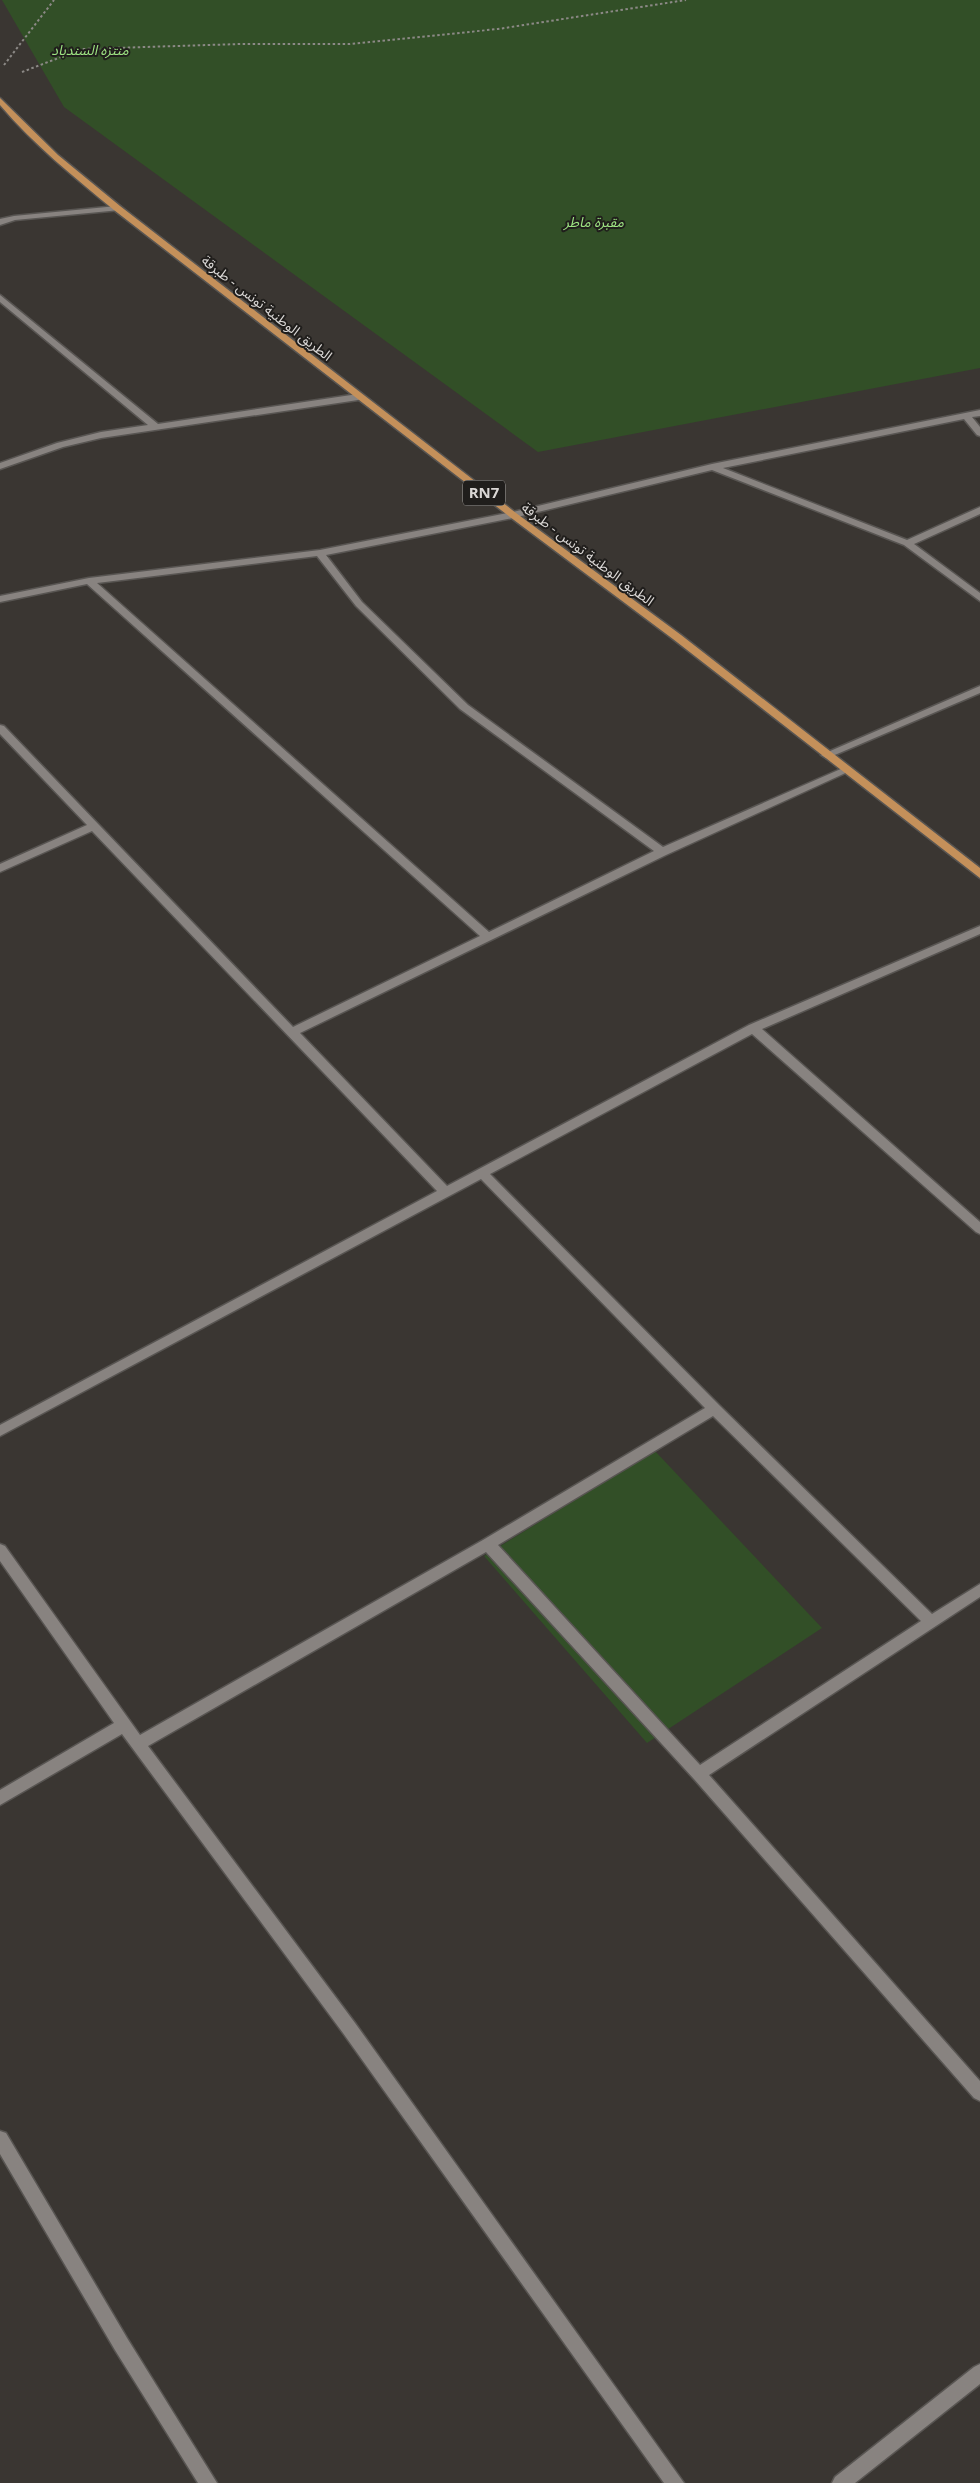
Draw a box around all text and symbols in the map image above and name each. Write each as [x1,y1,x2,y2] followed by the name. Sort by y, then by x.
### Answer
[51,36,129,65] park label: منتزه السندباد
[563,208,625,237] park label: مقبرة ماطر
[194,247,339,369] street label: الطريق الوطنية تونس - طبرقة
[463,480,505,506] road number: RN7
[515,494,661,615] street label: الطريق الوطنية تونس - طبرقة

